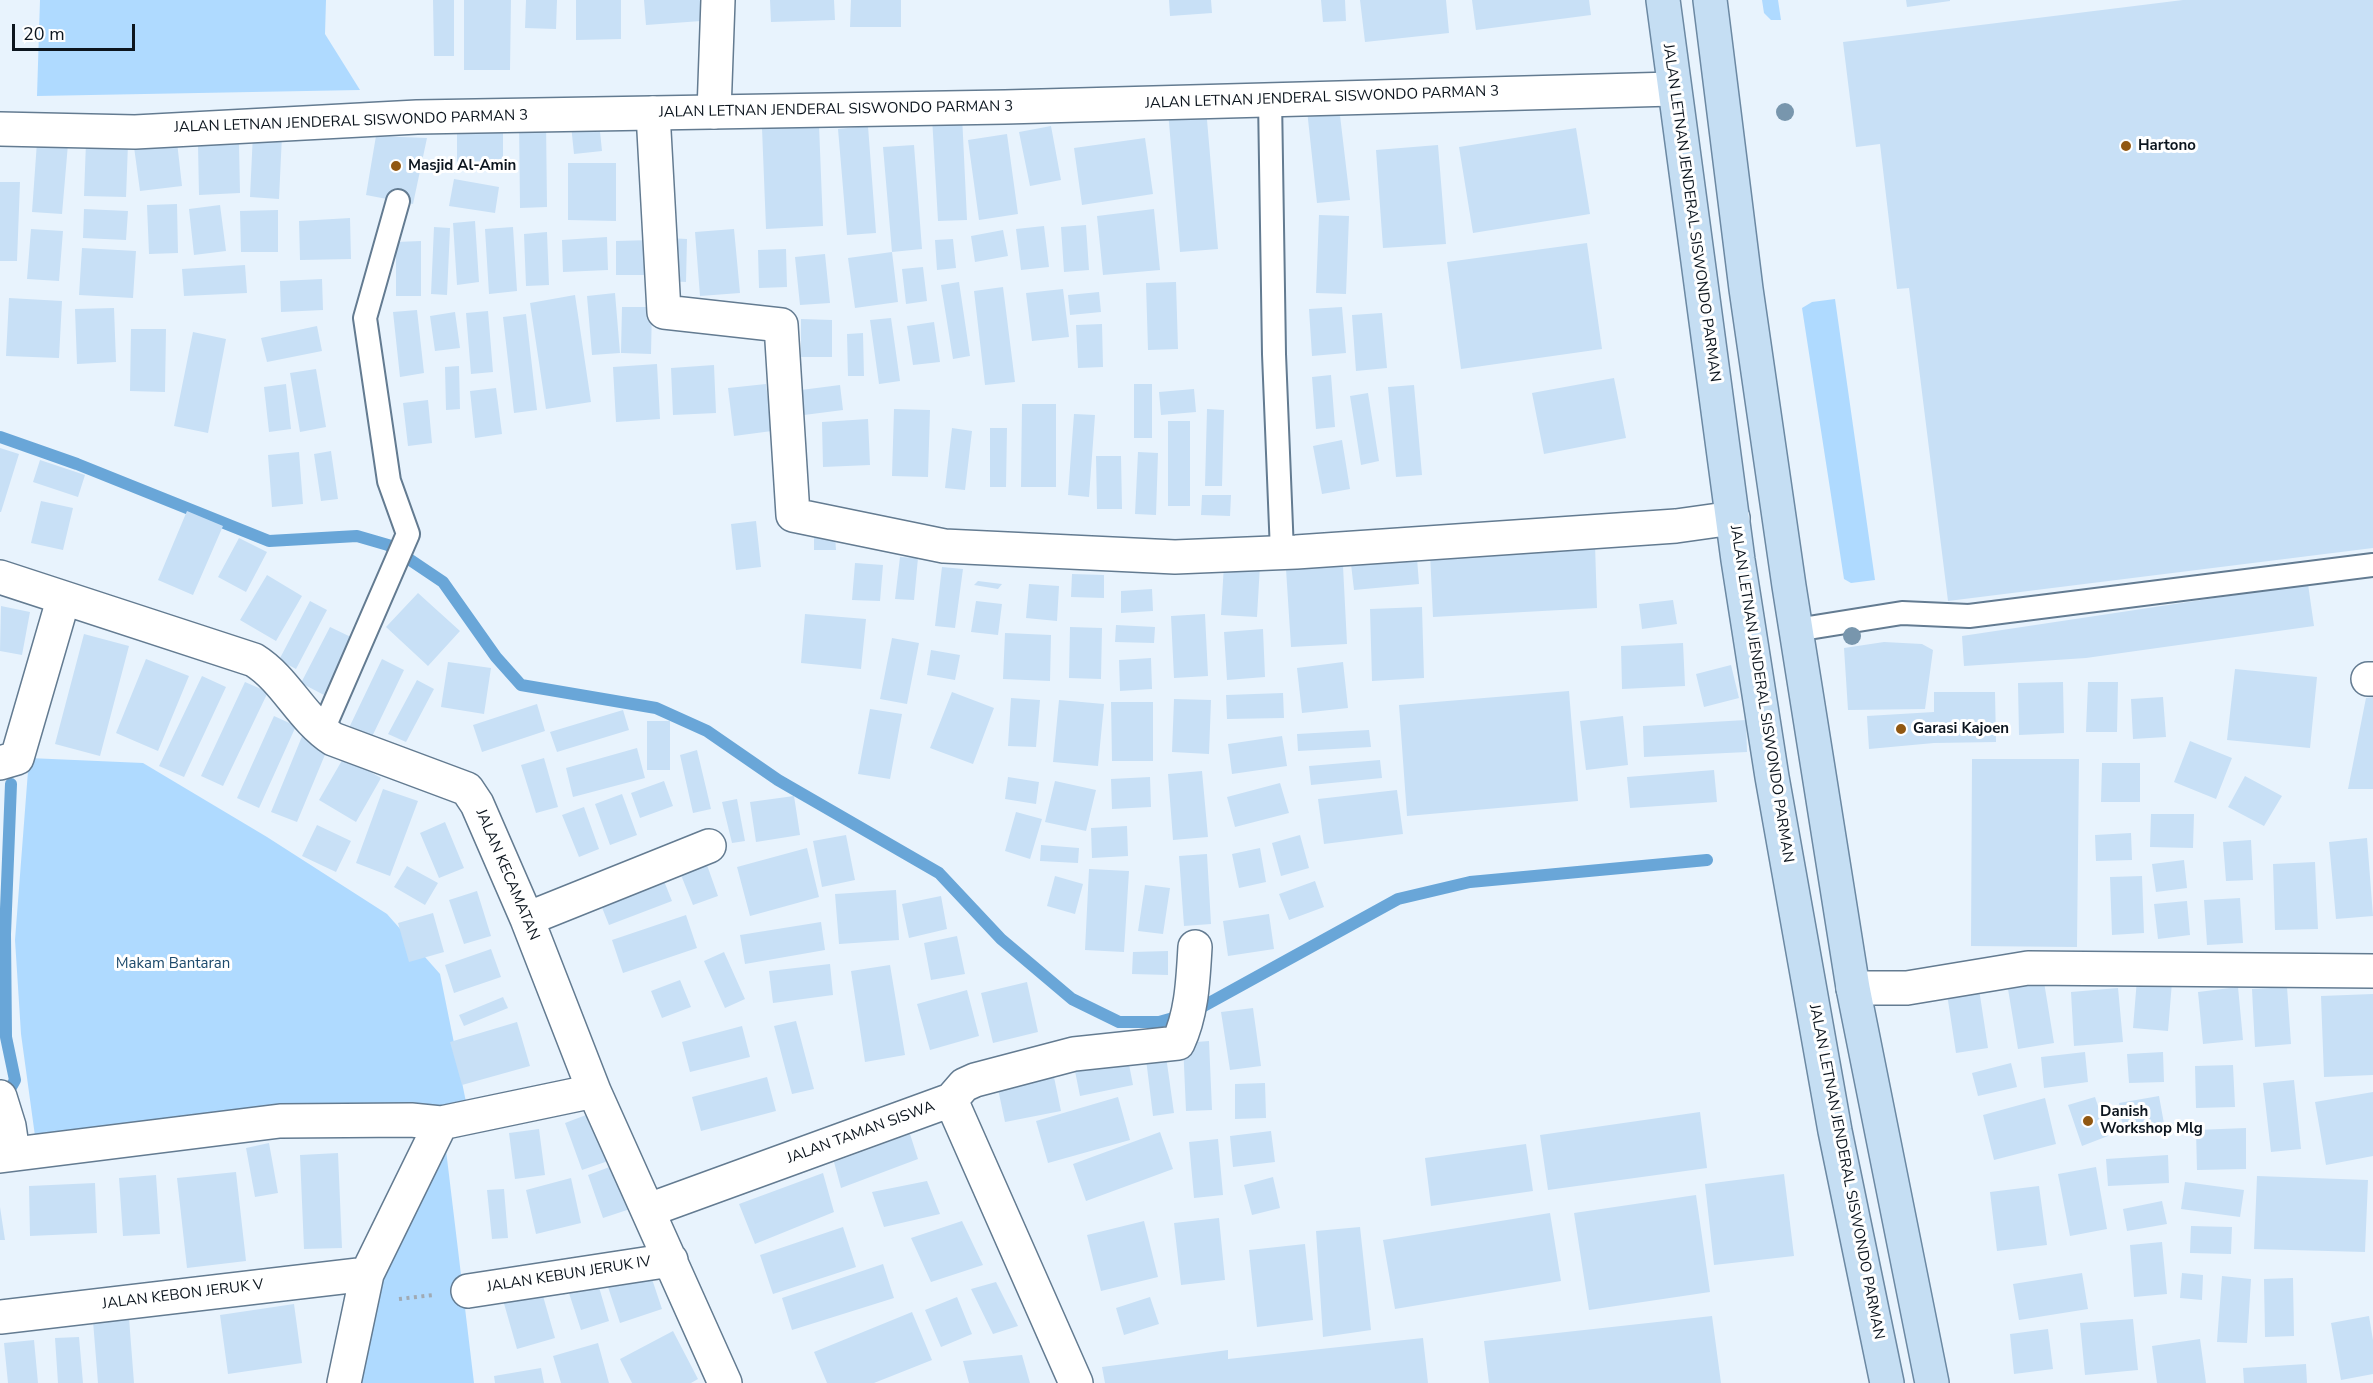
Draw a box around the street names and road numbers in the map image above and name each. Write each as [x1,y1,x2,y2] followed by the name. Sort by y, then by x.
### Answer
[1658,43,1724,383] street label: JALAN LETNAN JENDERAL SISWONDO PARMAN
[1145,83,1499,113] street label: JALAN LETNAN JENDERAL SISWONDO PARMAN 3
[659,98,1013,122] street label: JALAN LETNAN JENDERAL SISWONDO PARMAN 3
[174,107,528,137] street label: JALAN LETNAN JENDERAL SISWONDO PARMAN 3
[1725,524,1797,864] street label: JALAN LETNAN JENDERAL SISWONDO PARMAN
[471,807,543,943] street label: JALAN KECAMATAN
[1805,1003,1887,1341] street label: JALAN LETNAN JENDERAL SISWONDO PARMAN
[785,1098,937,1168] street label: JALAN TAMAN SISWA
[486,1253,652,1297] street label: JALAN KEBUN JERUK IV
[101,1276,265,1314] street label: JALAN KEBON JERUK V

